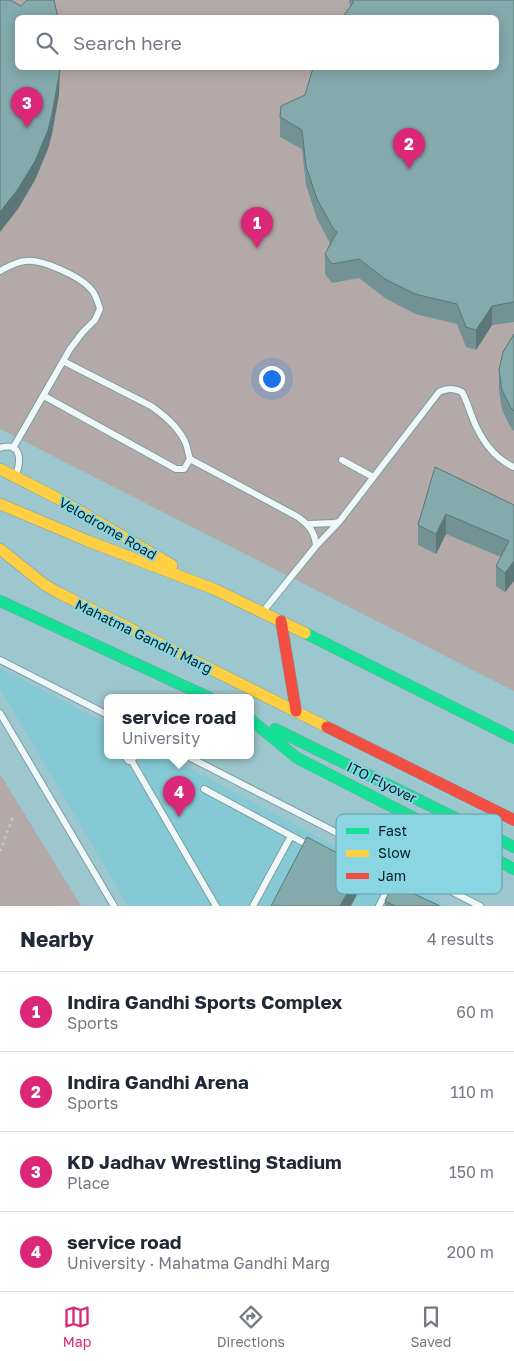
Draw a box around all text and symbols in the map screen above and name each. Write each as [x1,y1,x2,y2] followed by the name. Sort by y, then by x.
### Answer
[15,15,499,70] search box
[33,29,61,57] icon: search
[73,31,182,54] text: Search here
[11,87,43,128] pin: 3
[393,128,425,169] pin: 2
[241,207,273,248] pin: 1
[259,366,285,392] your location
[56,493,160,563] street label: Velodrome Road
[73,595,215,677] street label: Mahatma Gandhi Marg
[104,694,254,759] popup
[122,705,236,728] text: service road
[122,728,200,748] text: University
[344,758,420,807] street label: ITO Flyover
[163,776,195,817] pin: 4
[336,814,502,894] legend
[378,822,407,839] text: Fast
[378,844,411,861] text: Slow
[378,867,406,884] text: Jam
[20,926,94,952] text: Nearby
[427,929,494,949] text: 4 results
[67,990,342,1013] text: Indira Gandhi Sports Complex
[32,1002,40,1022] text: 1
[456,1002,494,1022] text: 60 m
[67,1013,118,1033] text: Sports
[67,1070,249,1093] text: Indira Gandhi Arena
[31,1082,41,1102] text: 2
[450,1082,494,1102] text: 110 m
[67,1093,118,1113] text: Sports
[67,1150,342,1173] text: KD Jadhav Wrestling Stadium
[31,1162,41,1182] text: 3
[449,1162,494,1182] text: 150 m
[67,1173,110,1193] text: Place
[67,1230,181,1253] text: service road
[31,1242,41,1262] text: 4
[447,1242,494,1262] text: 200 m
[67,1253,330,1273] text: University · Mahatma Gandhi Marg
[63,1303,91,1350] tab: Map
[217,1303,285,1350] tab: Directions
[410,1303,451,1350] tab: Saved

